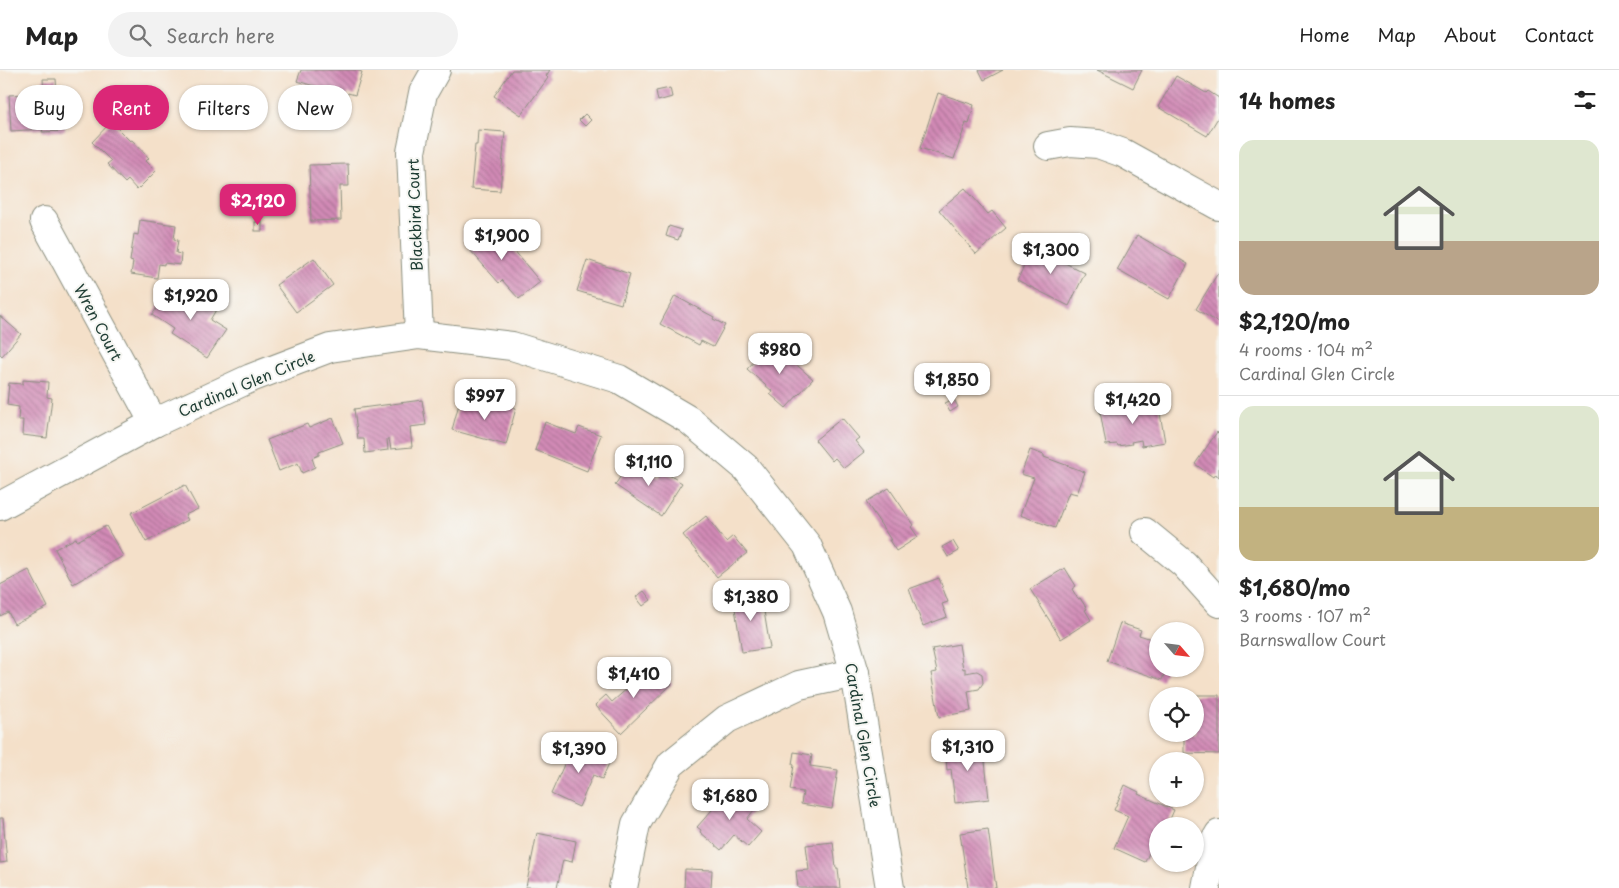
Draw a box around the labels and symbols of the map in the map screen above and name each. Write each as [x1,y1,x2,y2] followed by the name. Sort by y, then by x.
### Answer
[401,158,427,272] street label: Blackbird Court
[217,184,299,226] pin: $2,120
[461,218,543,261] pin: $1,900
[1010,232,1092,275] pin: $1,300
[150,278,232,321] pin: $1,920
[69,279,129,365] street label: Wren Court
[750,332,810,375] pin: $980
[174,344,318,422] street label: Cardinal Glen Circle
[911,362,993,405] pin: $1,850
[455,378,515,421] pin: $997
[1092,382,1174,425] pin: $1,420
[608,444,690,487] pin: $1,110
[710,580,792,622] pin: $1,380
[1149,622,1204,678] north arrow
[593,656,675,699] pin: $1,410
[840,661,888,809] street label: Cardinal Glen Circle
[927,730,1009,772] pin: $1,310
[538,732,620,774] pin: $1,390
[689,778,771,821] pin: $1,680

